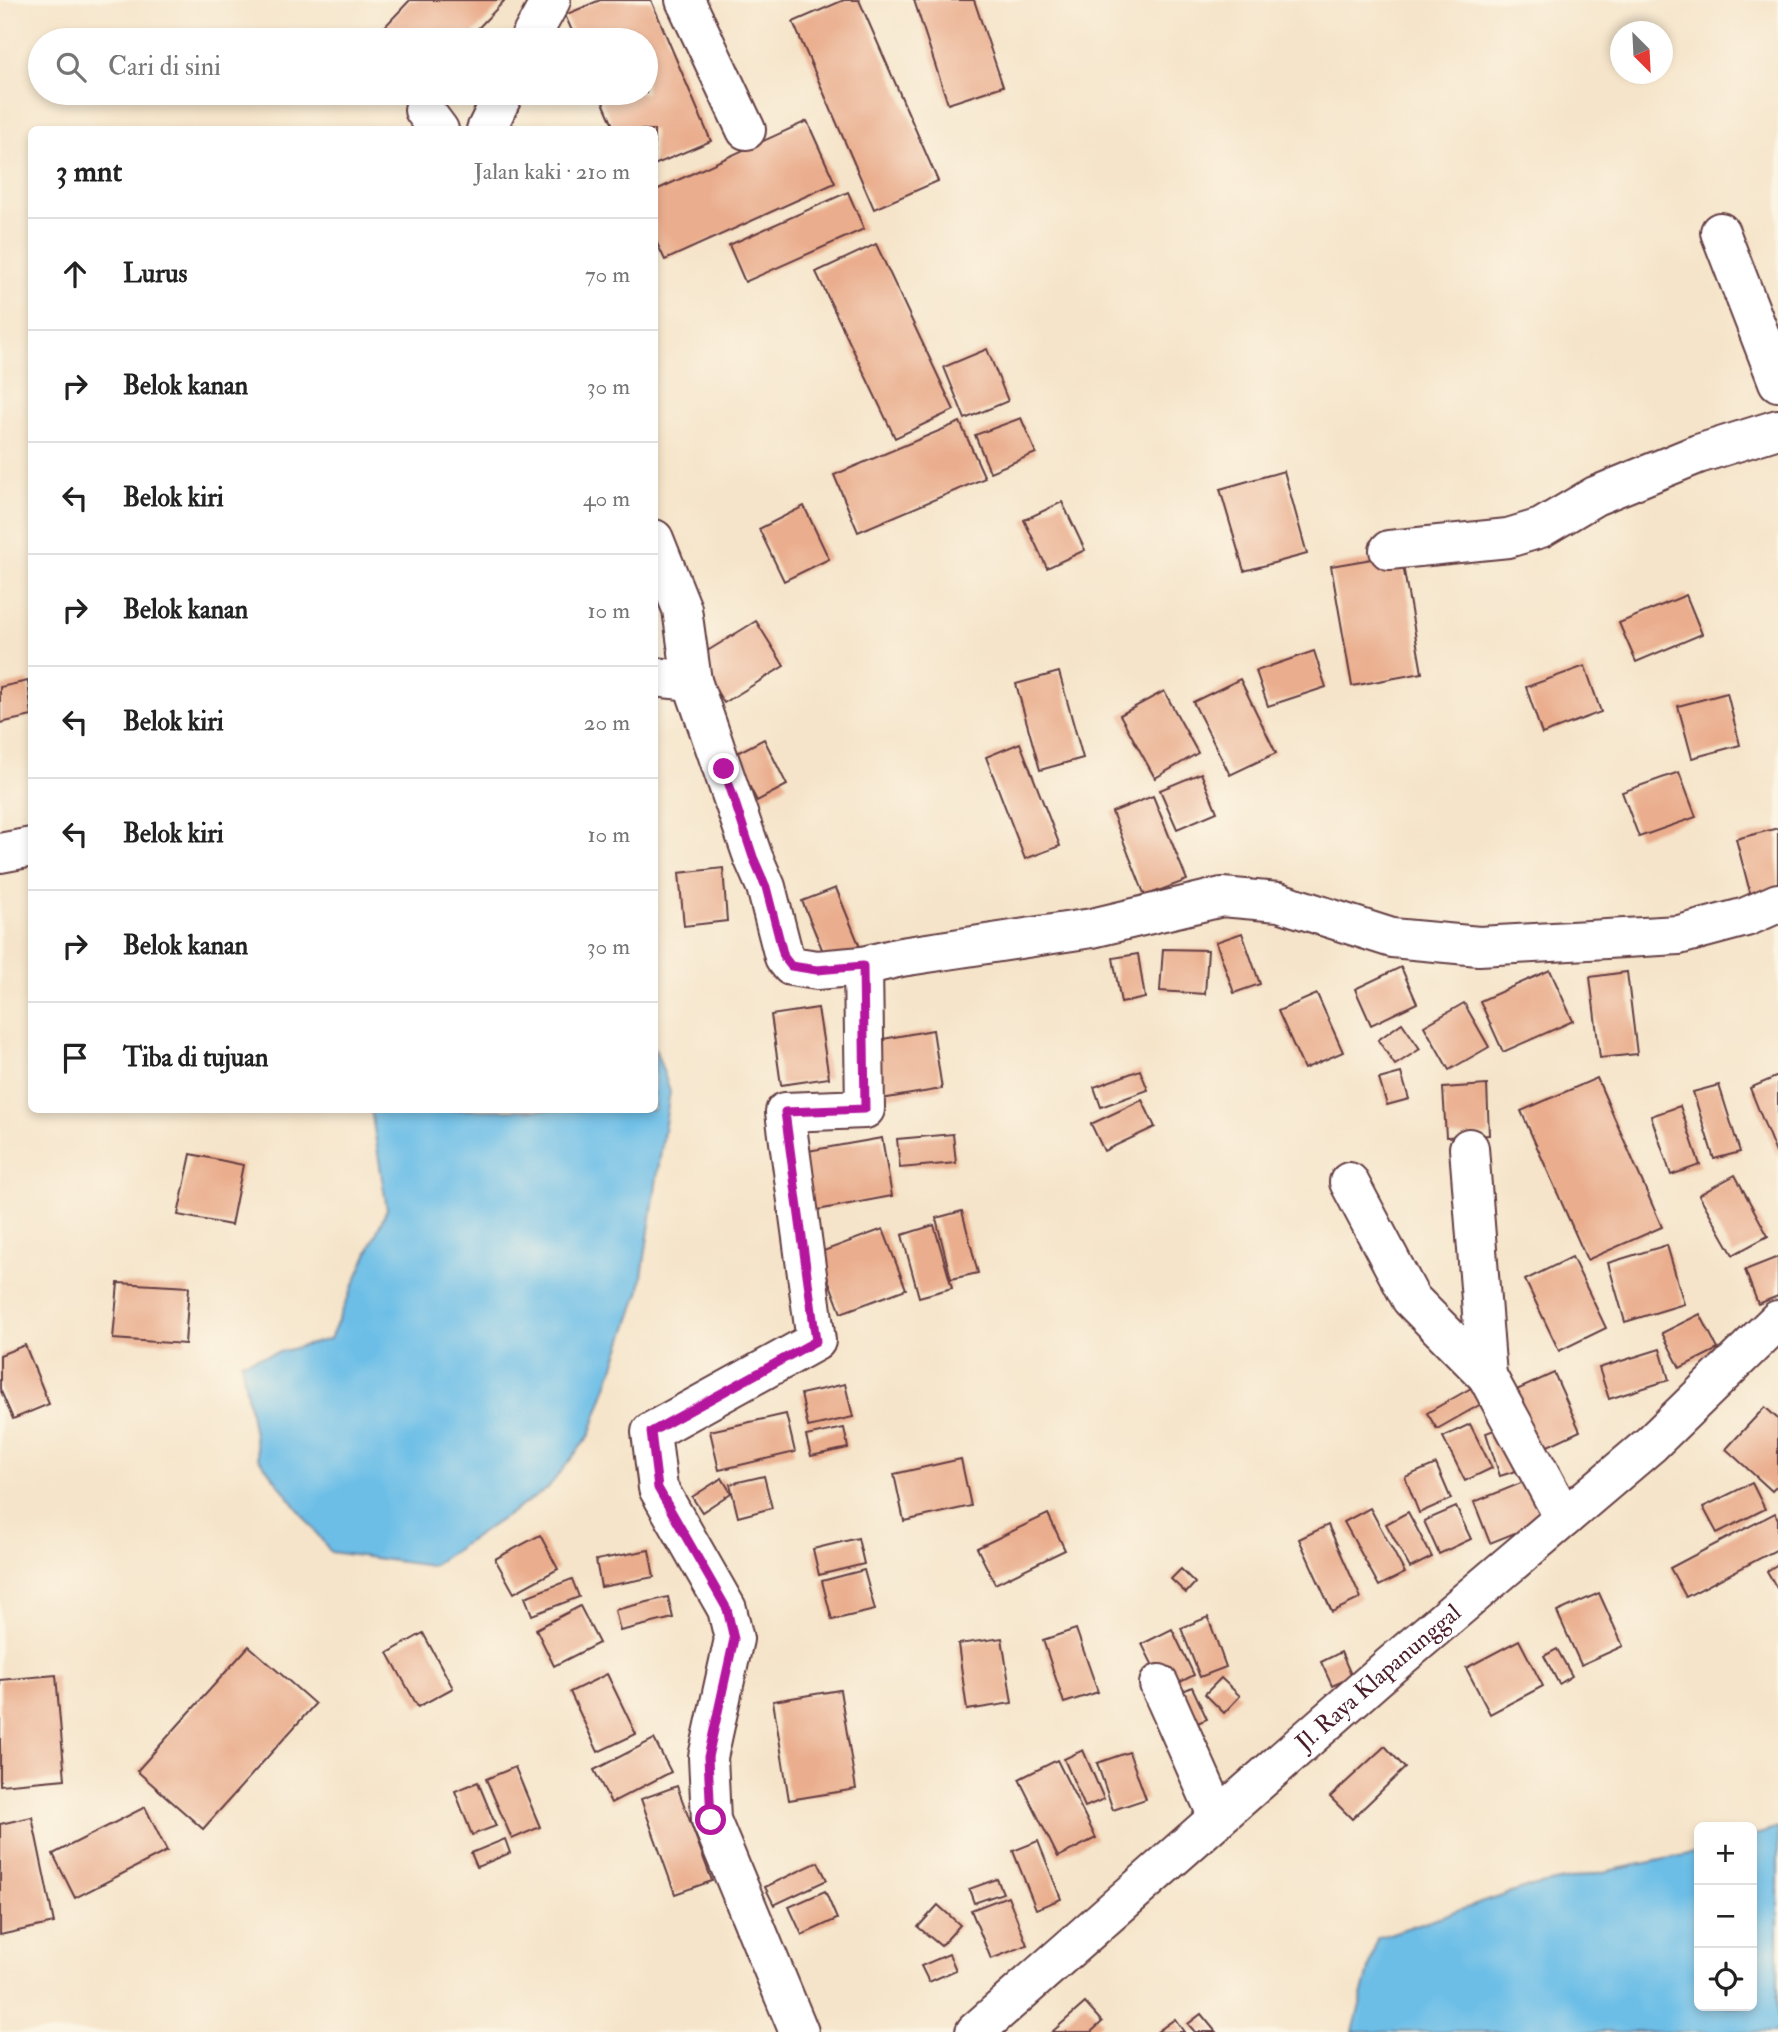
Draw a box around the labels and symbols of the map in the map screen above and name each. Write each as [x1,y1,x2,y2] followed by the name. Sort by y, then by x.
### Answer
[1610,21,1673,84] north arrow
[708,753,739,784] route end
[1289,1597,1468,1759] street label: Jl. Raya Klapanunggal
[695,1804,726,1835] route start

